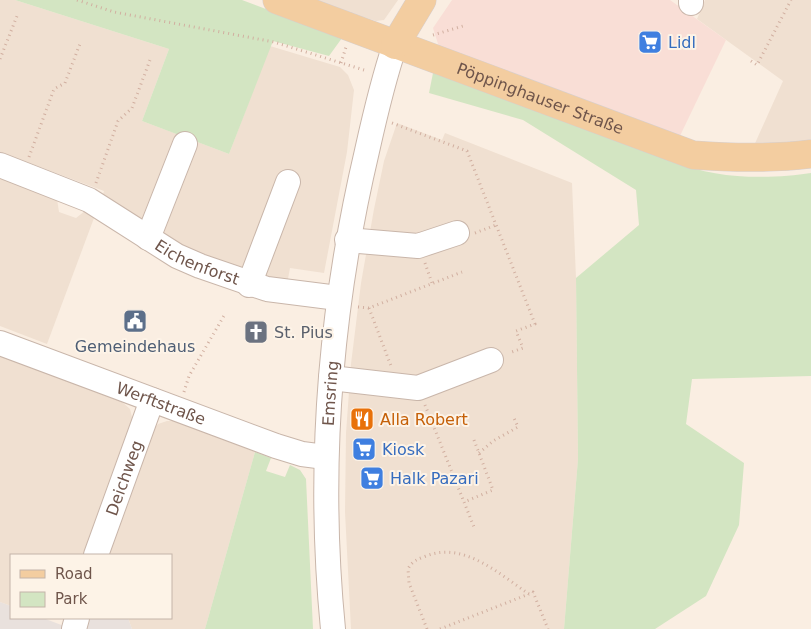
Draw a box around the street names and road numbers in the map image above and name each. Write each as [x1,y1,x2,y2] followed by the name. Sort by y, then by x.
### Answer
[454,59,626,138] street label: Pöppinghauser Straße
[151,236,242,289] street label: Eichenforst
[319,360,342,426] street label: Emsring
[114,378,208,429] street label: Werftstraße
[102,438,147,518] street label: Deichweg

